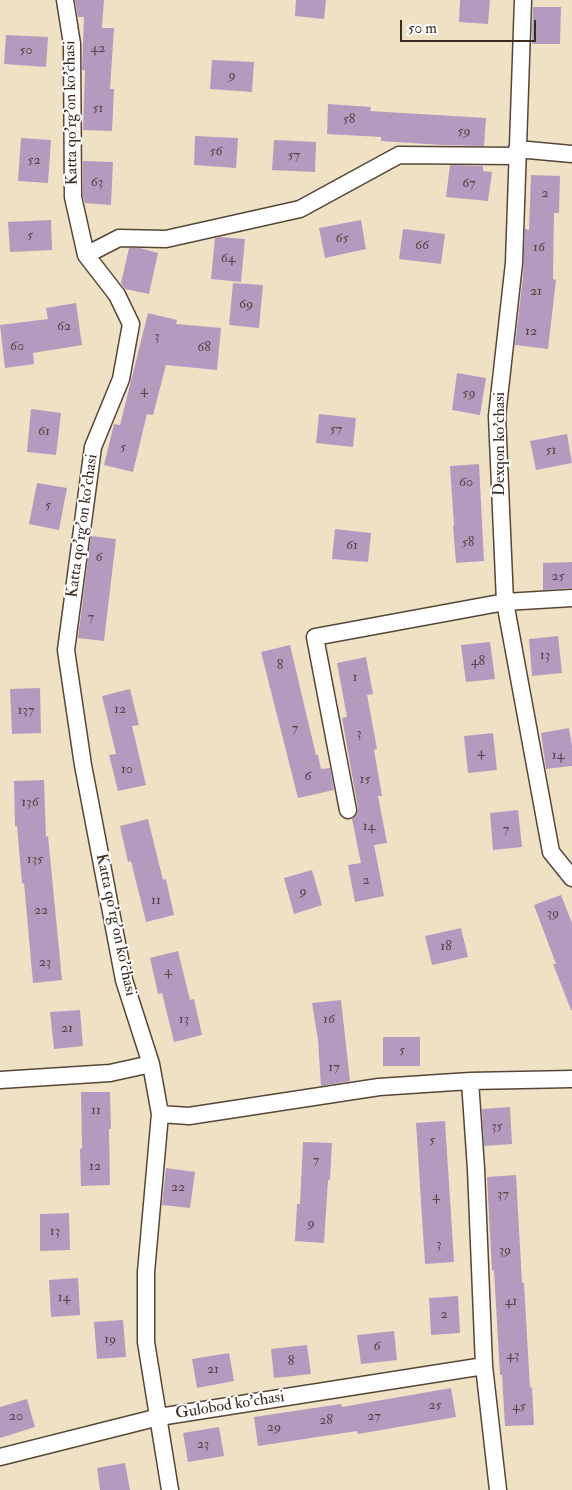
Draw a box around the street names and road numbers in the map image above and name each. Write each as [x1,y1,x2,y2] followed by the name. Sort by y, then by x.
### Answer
[61,40,83,186] street label: Katta qo'rg'on ko'chasi
[491,392,511,496] street label: Dexqon ko'chasi
[63,453,103,599] street label: Katta qo'rg'on ko'chasi
[91,852,139,998] street label: Katta qo'rg'on ko'chasi
[174,1388,286,1424] street label: Gulobod ko'chasi

